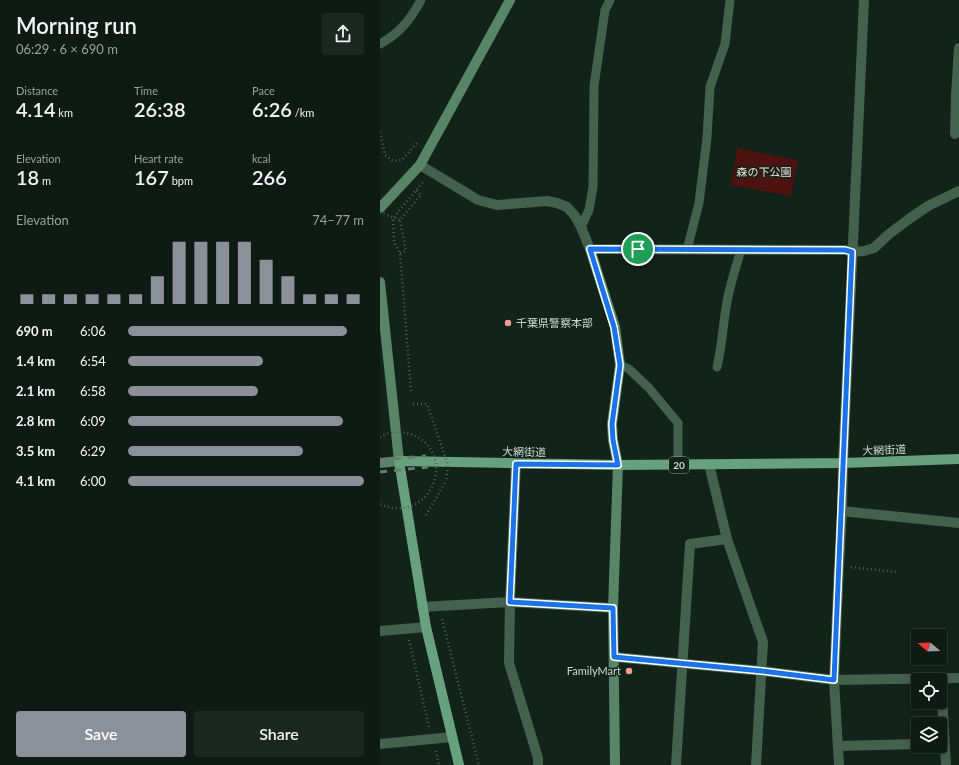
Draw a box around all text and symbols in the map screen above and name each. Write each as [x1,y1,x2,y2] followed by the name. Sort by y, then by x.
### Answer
[16,12,137,39] text: Morning run
[322,13,364,55] button: share
[16,41,118,57] text: 06:29 · 6 × 690 m
[16,84,58,97] text: Distance
[134,84,158,97] text: Time
[252,84,275,97] text: Pace
[16,97,56,121] text: 4.14
[134,97,185,121] text: 26:38
[252,97,292,121] text: 6:26
[56,106,73,119] text: km
[292,106,314,119] text: /km
[16,152,61,165] text: Elevation
[134,152,183,165] text: Heart rate
[252,152,271,165] text: kcal
[16,165,39,189] text: 18
[134,165,169,189] text: 167
[252,165,287,189] text: 266
[737,165,792,178] park label: 森の下公園
[39,174,51,187] text: m
[169,174,193,187] text: bpm
[16,212,69,228] text: Elevation
[312,212,364,228] text: 74–77 m
[621,232,655,266] pin
[627,238,649,260] icon: arrive
[516,316,593,329] place label: 千葉県警察本部
[503,318,513,328] marker: 千葉県警察本部
[16,323,53,339] text: 690 m
[80,323,106,339] text: 6:06
[16,353,55,369] text: 1.4 km
[80,353,106,369] text: 6:54
[16,383,55,399] text: 2.1 km
[80,383,106,399] text: 6:58
[16,413,55,429] text: 2.8 km
[80,413,106,429] text: 6:09
[862,442,906,457] street label: 大網街道
[16,443,55,459] text: 3.5 km
[80,443,106,459] text: 6:29
[502,445,546,458] street label: 大網街道
[669,457,689,473] road number: 20
[16,473,55,489] text: 4.1 km
[80,473,106,489] text: 6:00
[911,629,947,665] north arrow
[911,629,947,753] map controls
[567,664,621,677] place label: FamilyMart
[624,666,634,676] marker: FamilyMart
[911,673,947,709] button: locate
[16,711,186,757] button: Save
[194,711,364,757] button: Share
[911,717,947,753] button: layers

